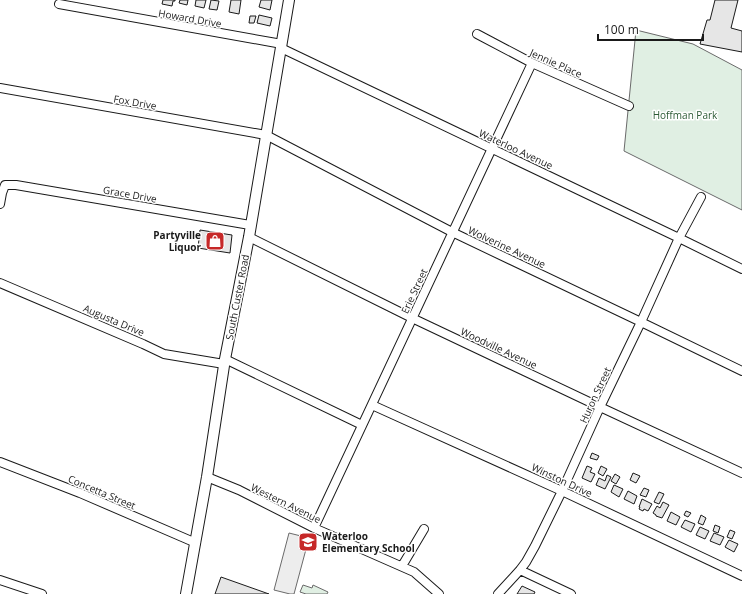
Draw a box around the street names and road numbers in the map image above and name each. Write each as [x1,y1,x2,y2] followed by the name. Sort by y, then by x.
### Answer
[157,6,223,31] street label: Howard Drive
[527,45,585,81] street label: Jennie Place
[112,91,158,113] street label: Fox Drive
[477,126,556,172] street label: Waterloo Avenue
[102,182,158,206] street label: Grace Drive
[466,223,548,271] street label: Wolverine Avenue
[222,253,252,341] street label: South Custer Road
[397,266,431,316] street label: Erie Street
[81,301,147,339] street label: Augusta Drive
[458,324,540,372] street label: Woodville Avenue
[576,364,614,425] street label: Huron Street
[529,460,595,500] street label: Winston Drive
[66,471,138,513] street label: Concetta Street
[249,480,324,526] street label: Western Avenue

